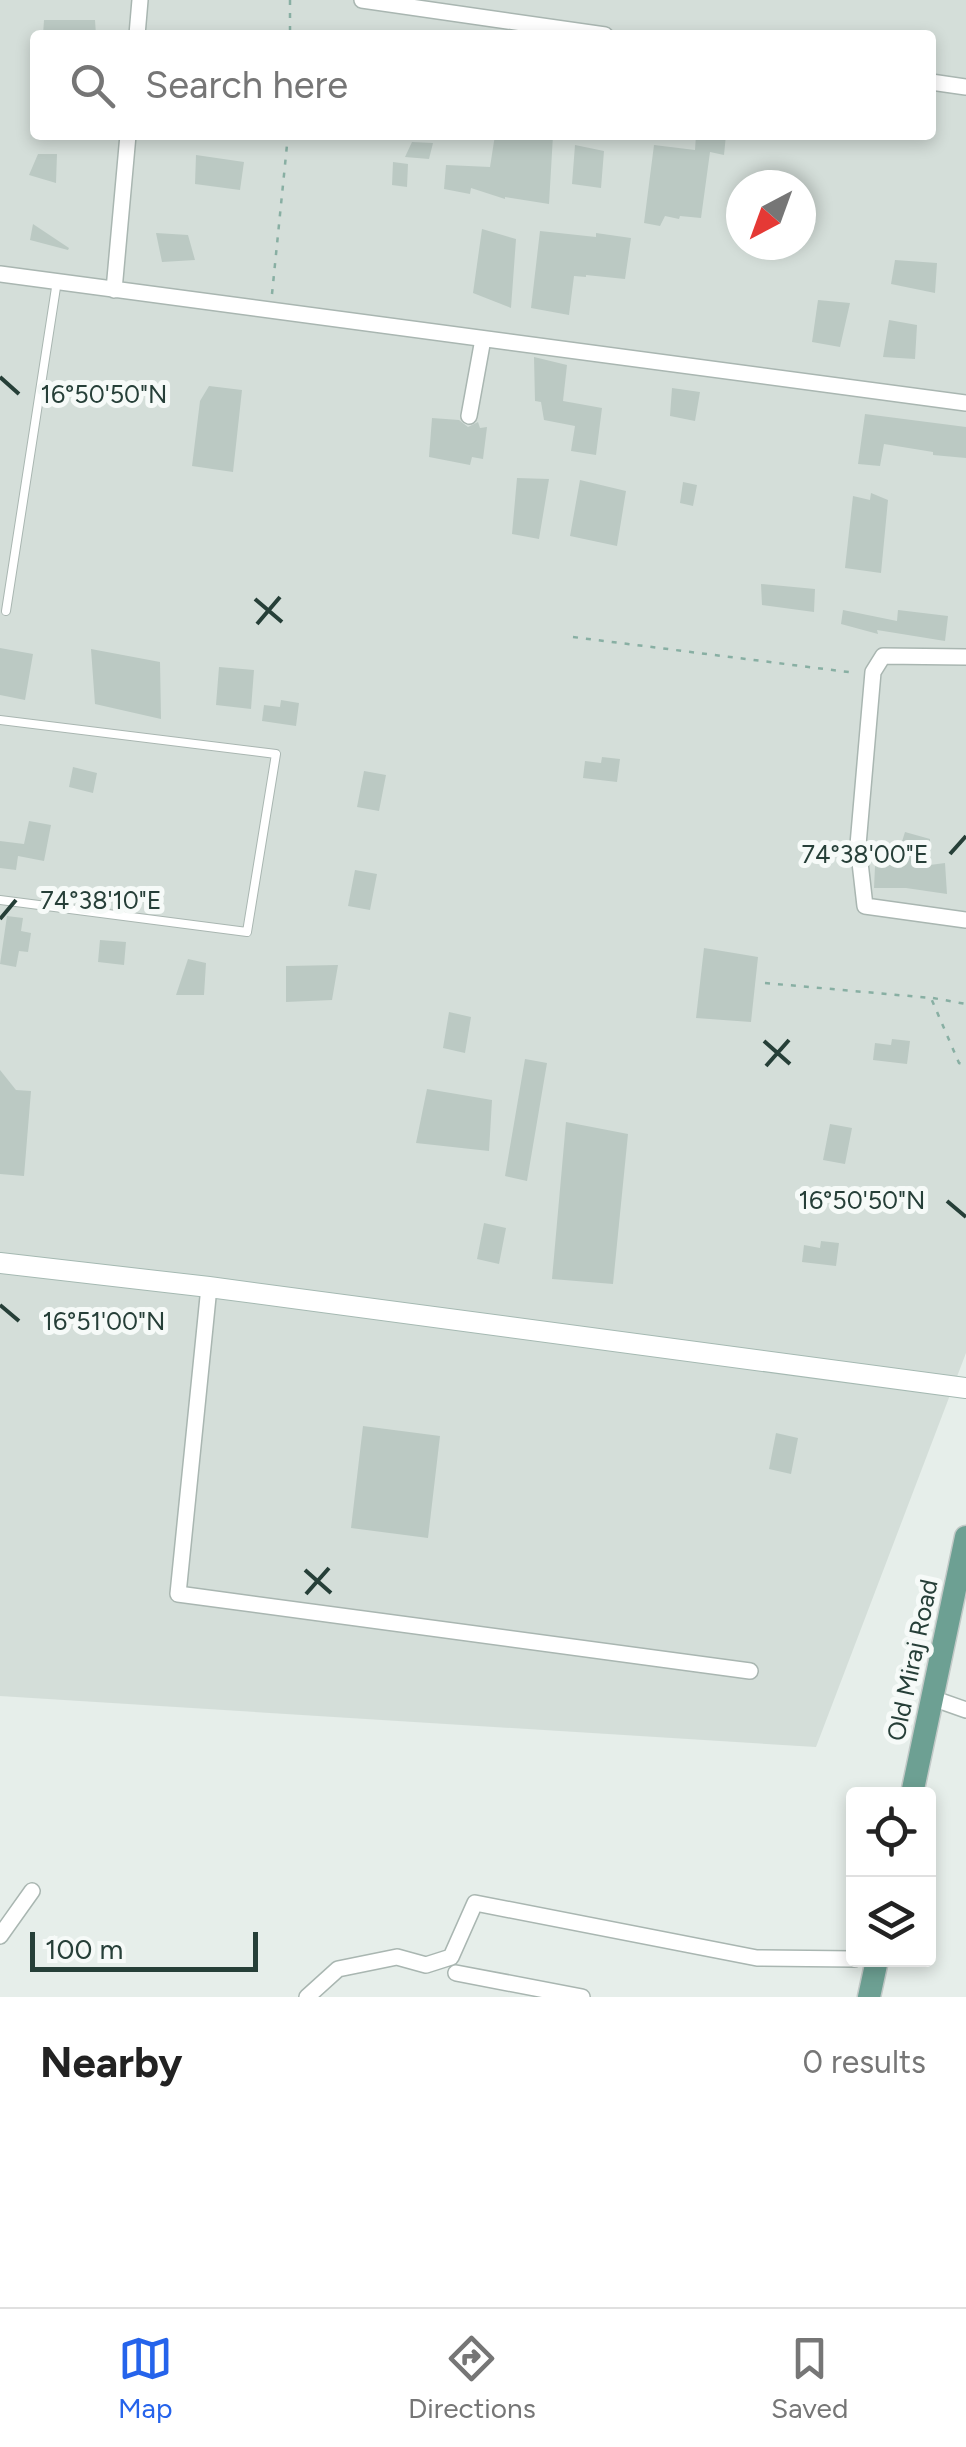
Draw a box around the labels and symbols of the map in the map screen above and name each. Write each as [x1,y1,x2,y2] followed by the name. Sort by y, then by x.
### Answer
[726,170,816,260] north arrow
[41,379,167,409] text: 16°50'50"N
[802,839,928,869] text: 74°38'00"E
[40,885,162,915] text: 74°38'10"E
[799,1185,925,1215] text: 16°50'50"N
[43,1306,165,1336] text: 16°51'00"N
[880,1577,944,1743] street label: Old Miraj Road
[30,1927,258,1972] scale bar

